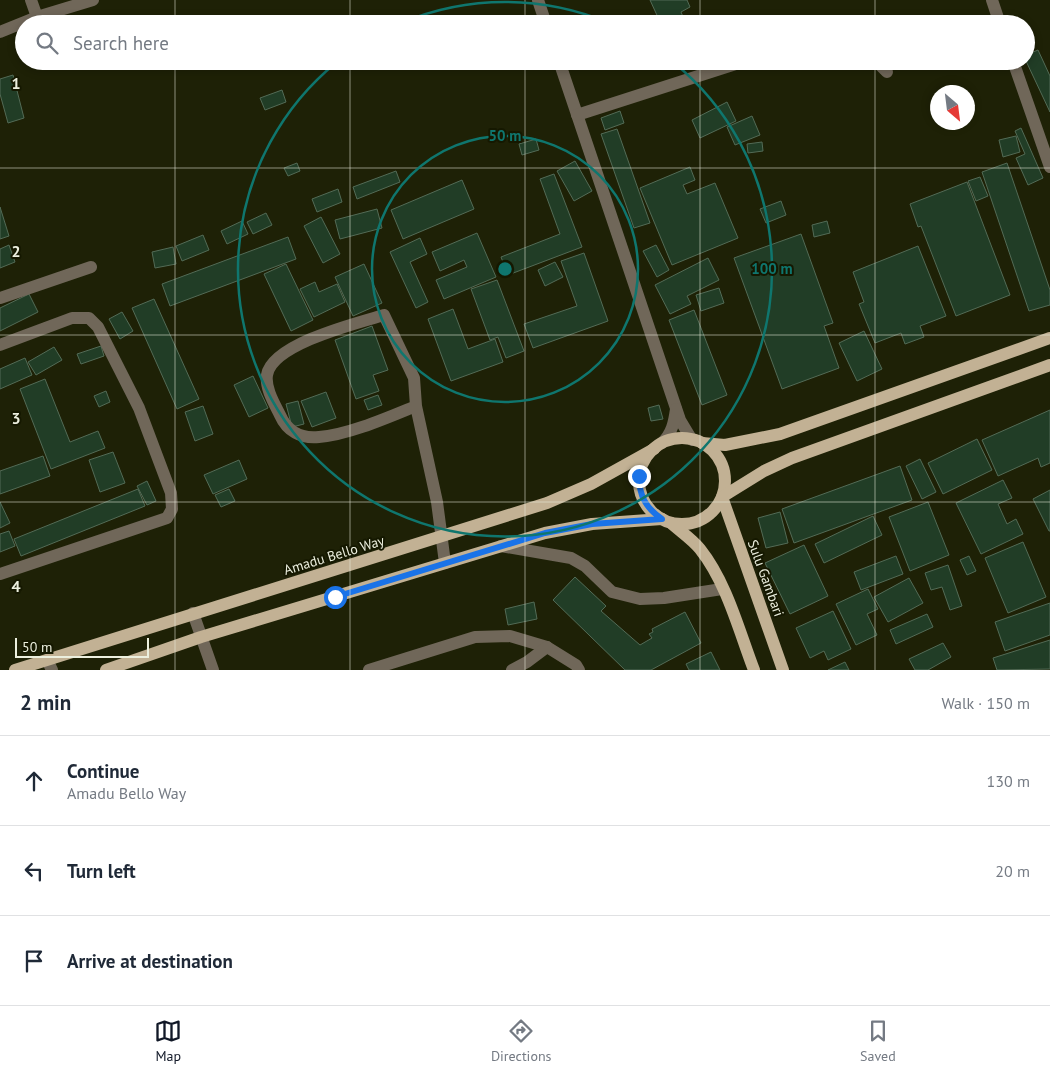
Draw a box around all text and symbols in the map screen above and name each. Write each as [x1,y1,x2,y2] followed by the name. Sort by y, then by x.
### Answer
[15,15,1035,70] search box
[33,29,61,57] icon: search
[73,31,169,55] text: Search here
[11,73,21,93] text: 1
[930,85,975,130] north arrow
[489,126,521,145] text: 50 m
[11,241,21,261] text: 2
[751,259,793,278] text: 100 m
[496,260,514,278] centre of rings
[11,408,21,428] text: 3
[628,465,651,488] route end
[282,531,387,579] street label: Amadu Bello Way
[744,537,788,619] street label: Sulu Gambari
[11,576,21,596] text: 4
[324,586,347,609] route start
[15,635,149,658] scale bar
[22,638,52,656] text: 50 m
[20,689,71,716] text: 2 min
[941,693,1030,713] text: Walk · 150 m
[67,759,139,783] text: Continue
[20,767,48,795] icon: ahead
[987,771,1030,791] text: 130 m
[67,783,186,803] text: Amadu Bello Way
[20,857,48,885] icon: left
[67,859,136,883] text: Turn left
[995,861,1030,881] text: 20 m
[20,947,48,975] icon: arrive
[67,949,233,973] text: Arrive at destination
[154,1017,182,1065] tab: Map
[491,1017,551,1065] tab: Directions
[860,1017,896,1065] tab: Saved

